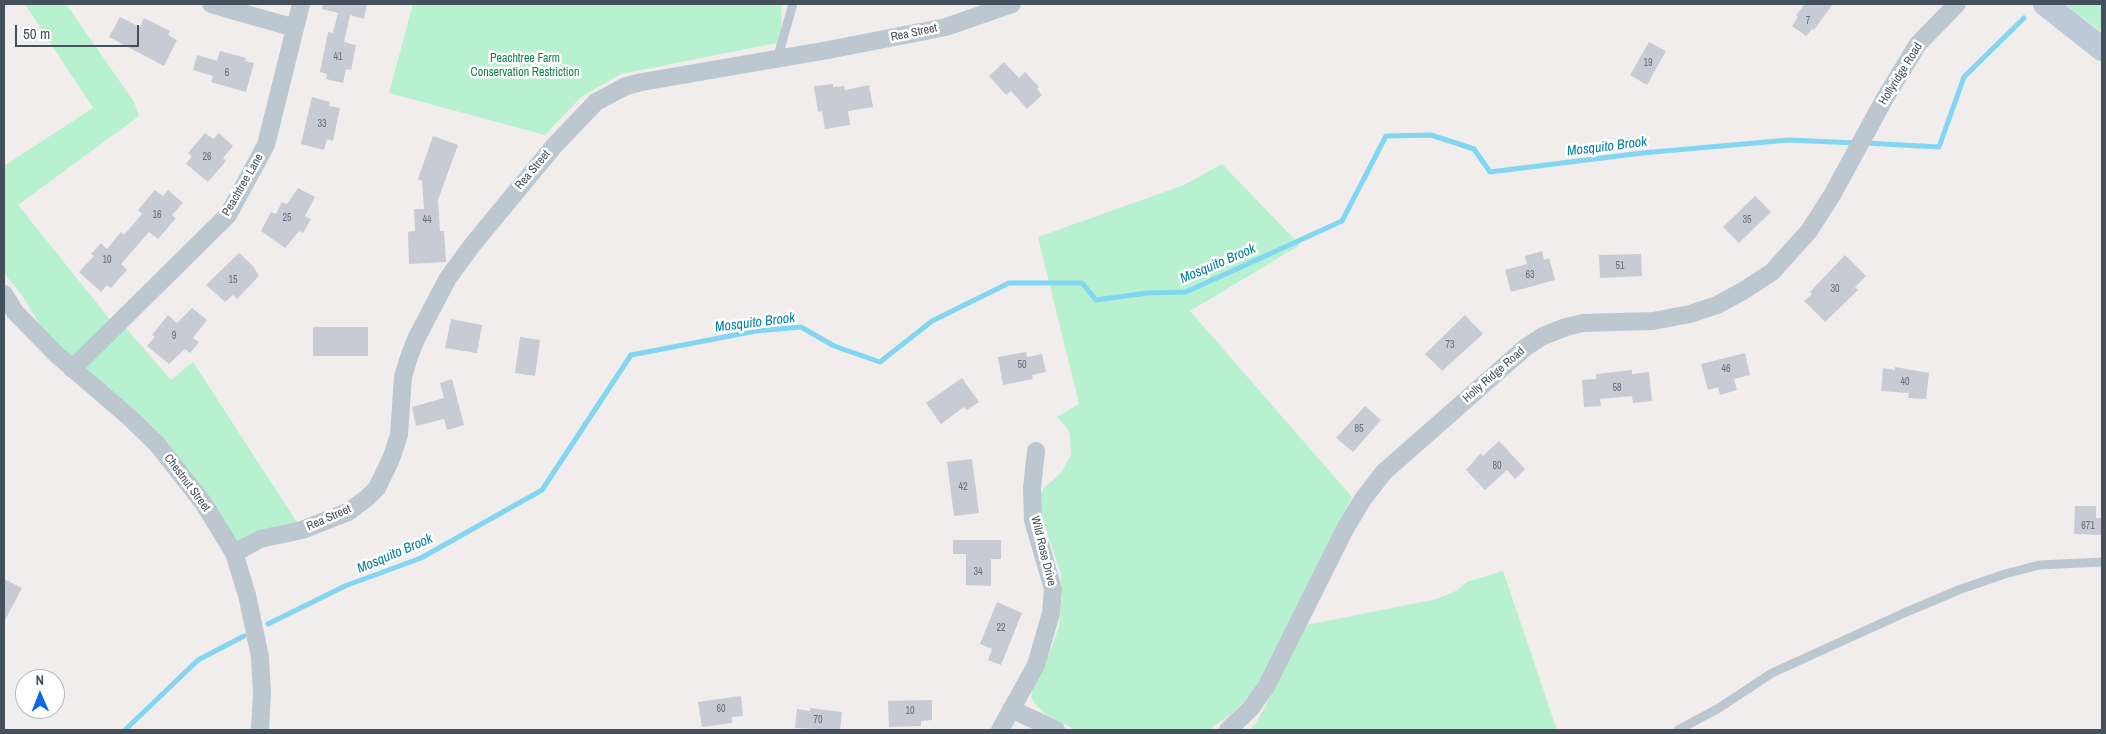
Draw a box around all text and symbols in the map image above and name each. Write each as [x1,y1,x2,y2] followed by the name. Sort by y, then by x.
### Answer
[18,15,141,47] scale bar
[1806,15,1810,27] house number: 7
[889,21,939,45] street label: Rea Street
[23,23,50,44] text: 50 m
[1876,40,1926,108] street label: Hollyridge Road
[333,51,343,63] house number: 41
[471,52,579,80] park label: Peachtree Farm Conservation Restriction
[1643,57,1653,69] house number: 19
[225,67,229,79] house number: 6
[317,118,327,130] house number: 33
[1566,134,1648,160] water label: Mosquito Brook
[512,147,554,193] street label: Rea Street
[202,151,212,163] house number: 26
[219,151,267,219] street label: Peachtree Lane
[152,209,162,221] house number: 16
[282,212,292,224] house number: 25
[422,214,432,226] house number: 44
[1742,214,1752,226] house number: 35
[1178,241,1258,287] water label: Mosquito Brook
[102,254,112,266] house number: 10
[1615,260,1625,272] house number: 51
[1525,269,1535,281] house number: 63
[228,274,238,286] house number: 15
[1830,283,1840,295] house number: 30
[714,310,796,336] water label: Mosquito Brook
[172,330,176,342] house number: 9
[1445,339,1455,351] house number: 73
[1460,344,1528,406] street label: Holly Ridge Road
[1017,359,1027,371] house number: 50
[1721,363,1731,375] house number: 46
[1900,376,1910,388] house number: 40
[1612,382,1622,394] house number: 58
[1354,423,1364,435] house number: 85
[161,451,213,515] street label: Chestnut Street
[1492,460,1502,472] house number: 80
[958,481,968,493] house number: 42
[305,502,353,534] street label: Rea Street
[1027,515,1059,587] street label: Wild Rose Drive
[2081,520,2095,532] house number: 671
[355,531,435,577] water label: Mosquito Brook
[973,566,983,578] house number: 34
[996,622,1006,634] house number: 22
[15,669,65,719] north arrow
[35,671,44,689] text: N
[716,703,726,715] house number: 60
[905,705,915,717] house number: 10
[813,714,823,726] house number: 70

